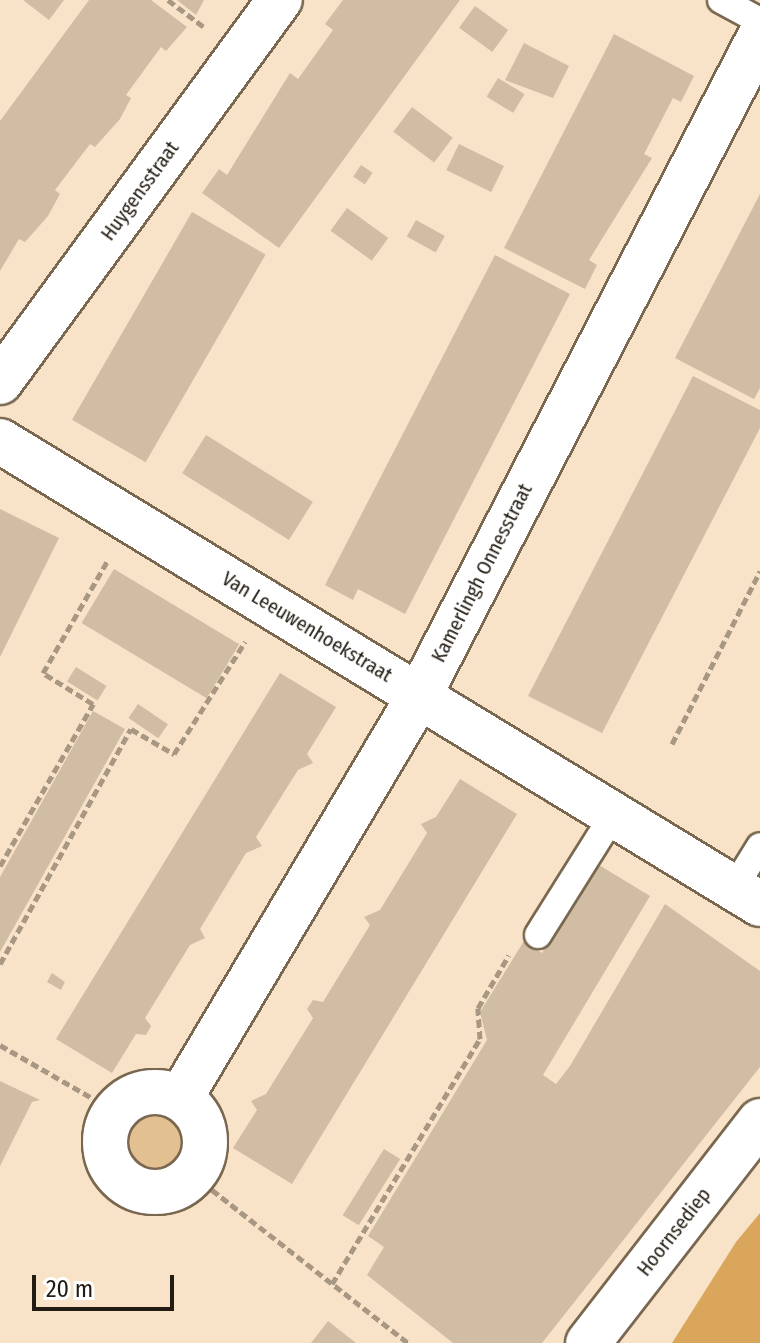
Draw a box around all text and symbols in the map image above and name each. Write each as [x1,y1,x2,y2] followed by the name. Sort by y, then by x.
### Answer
[96,137,184,245] street label: Huygensstraat
[427,480,537,666] street label: Kamerlingh Onnesstraat
[218,567,396,687] street label: Van Leeuwenhoekstraat
[632,1183,716,1281] street label: Hoornsediep
[36,1259,178,1309] scale bar
[46,1275,93,1303] text: 20 m

